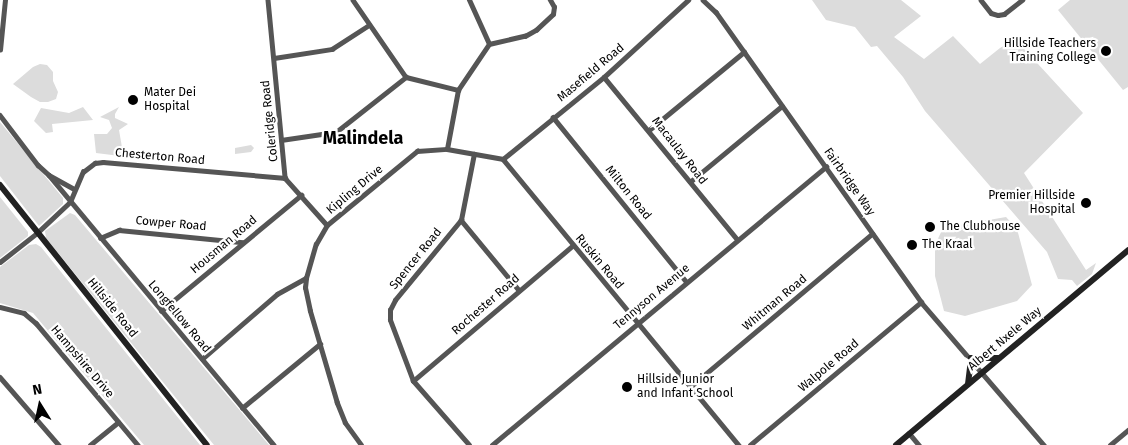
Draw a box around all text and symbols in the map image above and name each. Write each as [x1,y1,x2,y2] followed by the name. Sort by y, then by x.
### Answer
[1004,37,1096,65] place label: Hillside Teachers Training College
[555,41,627,105] street label: Masefield Road
[1100,45,1112,57] marker: Hillside Teachers Training College
[259,79,281,163] street label: Coleridge Road
[144,86,196,114] place label: Mater Dei Hospital
[126,93,140,107] marker: Mater Dei Hospital
[648,114,710,188] street label: Macaulay Road
[323,127,403,149] district label: Malindela
[820,145,878,219] street label: Fairbridge Way
[114,146,206,168] street label: Chesterton Road
[324,162,386,218] street label: Kipling Drive
[602,163,654,223] street label: Milton Road
[988,189,1075,217] place label: Premier Hillside Hospital
[1079,196,1093,210] marker: Premier Hillside Hospital
[188,213,260,277] street label: Housman Road
[135,214,207,234] street label: Cowper Road
[940,220,1020,234] place label: The Clubhouse
[924,221,936,233] marker: The Clubhouse
[387,225,445,293] street label: Spencer Road
[572,232,626,292] street label: Ruskin Road
[922,238,973,252] place label: The Kraal
[906,239,918,251] marker: The Kraal
[611,261,693,333] street label: Tennyson Avenue
[449,272,523,338] street label: Rochester Road
[740,272,810,334] street label: Whitman Road
[84,275,140,341] street label: Hillside Road
[145,278,213,356] street label: Longfellow Road
[965,304,1045,374] street label: Albert Nxele Way
[47,323,117,401] street label: Hampshire Drive
[796,337,862,395] street label: Walpole Road
[637,373,733,401] place label: Hillside Junior and Infant School
[15,380,65,430] north arrow
[31,381,43,399] text: N
[621,381,633,393] marker: Hillside Junior and Infant School

